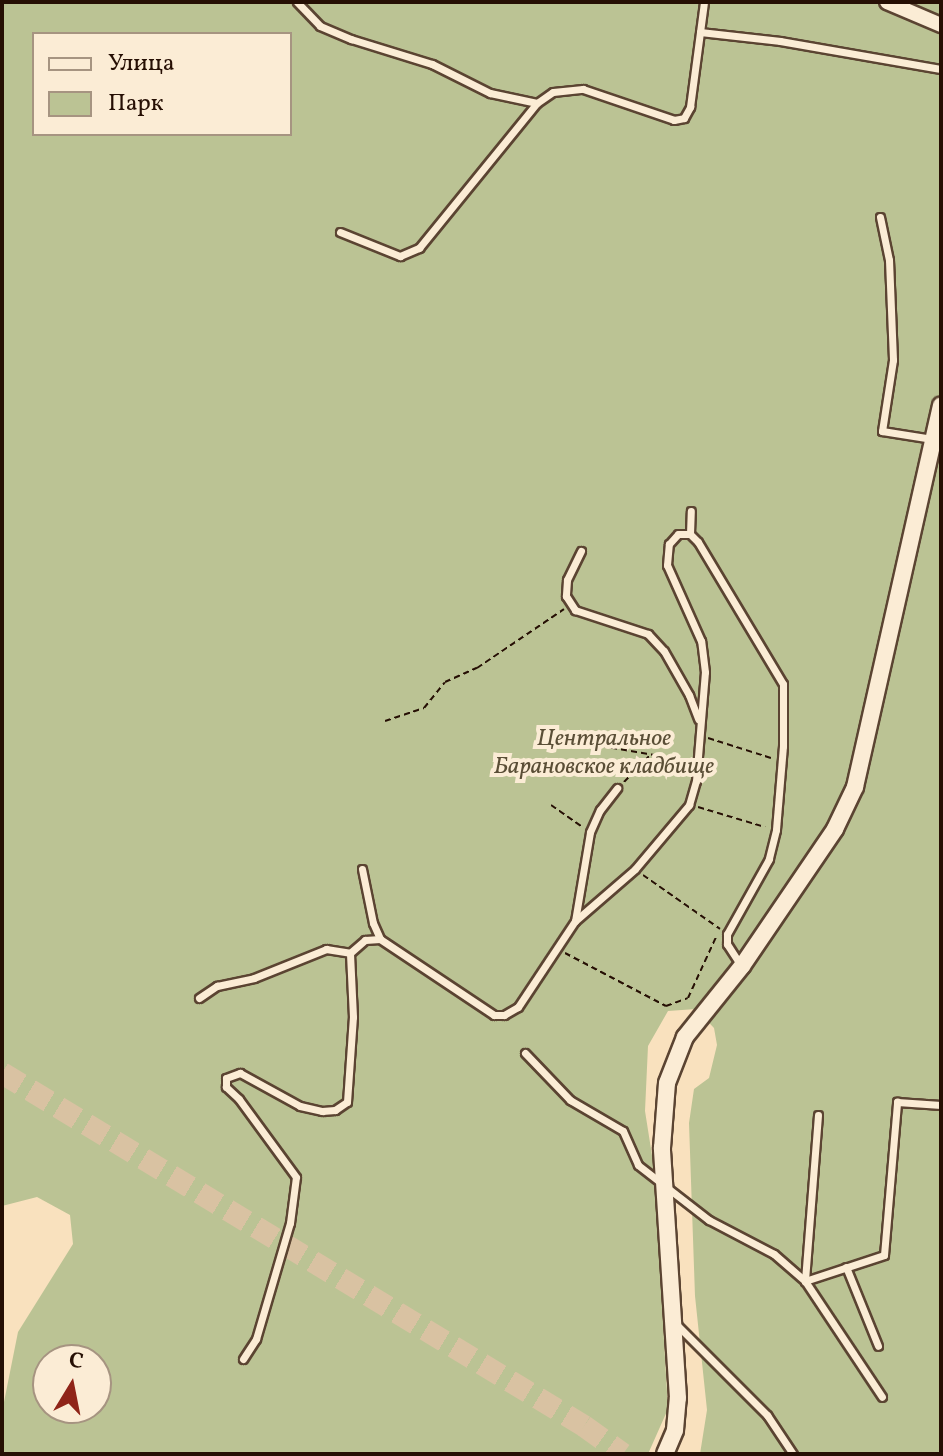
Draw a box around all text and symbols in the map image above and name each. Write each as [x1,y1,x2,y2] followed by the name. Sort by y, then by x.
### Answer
[32,32,292,136] legend
[108,47,175,81] text: Улица
[108,87,164,121] text: Парк
[494,726,714,782] park label: Центральное Барановское кладбище
[32,1344,112,1424] north arrow
[66,1345,86,1378] text: С

